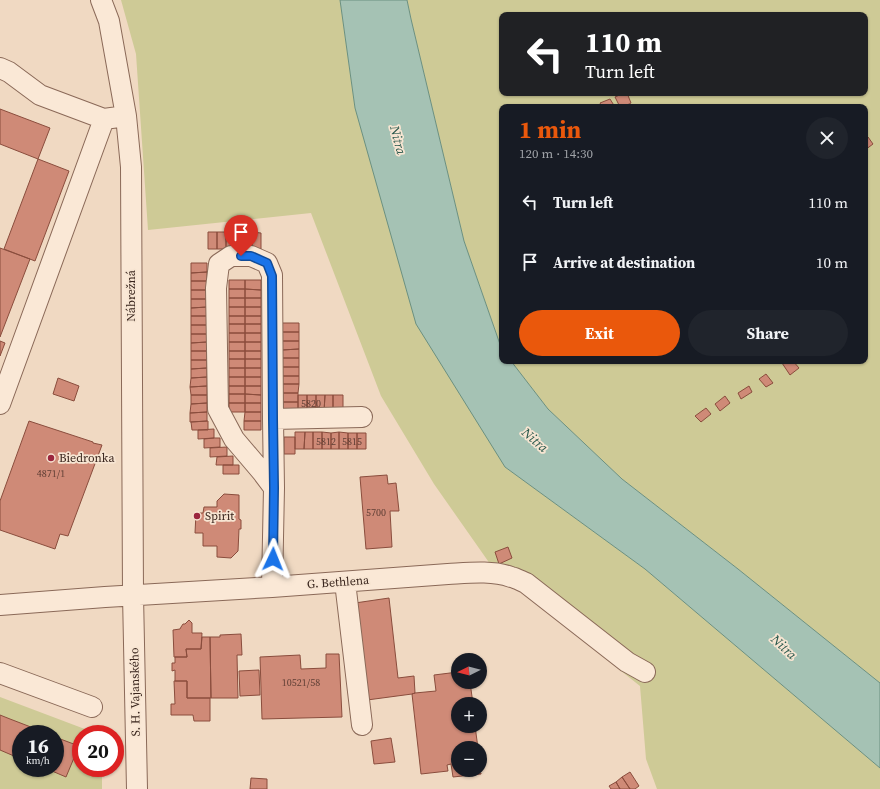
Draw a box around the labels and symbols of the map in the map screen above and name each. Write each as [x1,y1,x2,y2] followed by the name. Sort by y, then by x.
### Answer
[386,123,410,156] water label: Nitra
[224,215,258,256] pin
[123,269,139,322] street label: Nábrežná
[301,397,321,410] house number: 5820
[518,423,552,456] water label: Nitra
[316,435,336,448] house number: 5812
[342,435,362,448] house number: 5815
[59,450,115,466] place label: Biedronka
[46,453,56,463] marker: Biedronka
[37,467,65,480] house number: 4871/1
[366,506,386,519] house number: 5700
[205,508,234,524] place label: Spirit
[192,511,202,521] marker: Spirit
[252,538,294,580] position arrow
[306,572,371,592] street label: G. Bethlena
[767,630,801,663] water label: Nitra
[126,647,144,737] street label: S. H. Vajanského
[451,653,487,689] north arrow
[282,676,320,689] house number: 10521/58
[72,725,124,777] speed limit sign: 20

